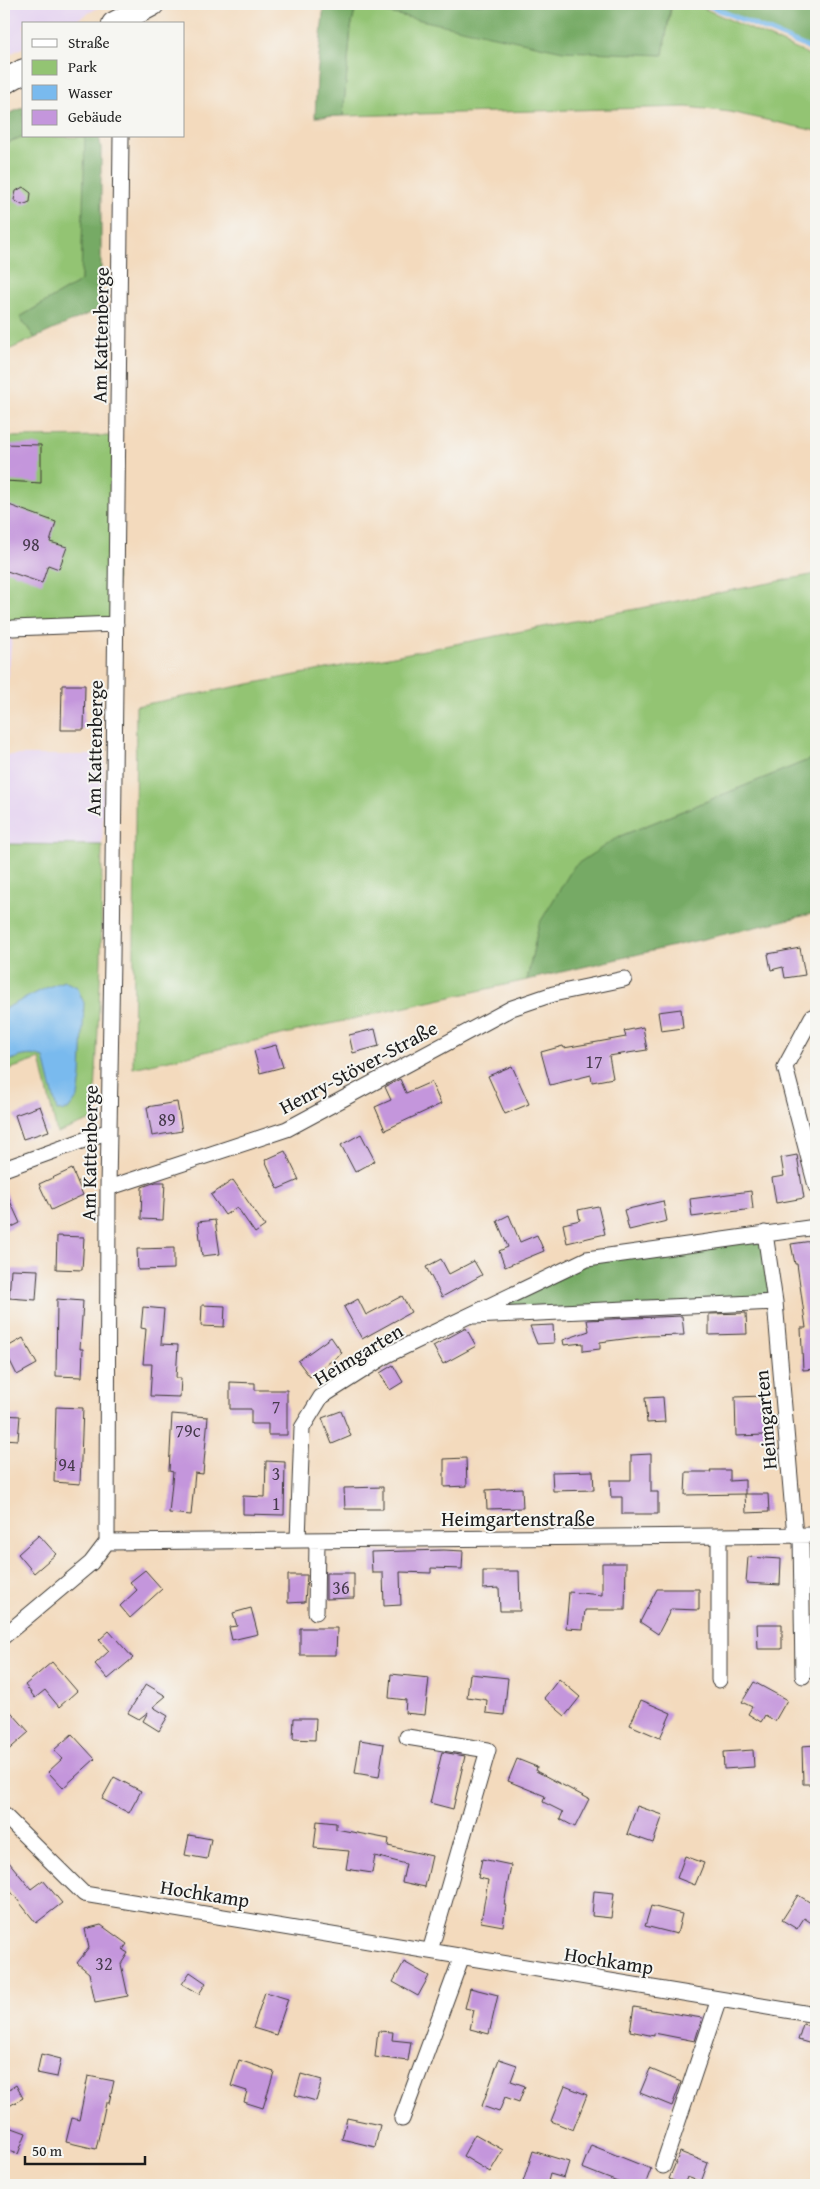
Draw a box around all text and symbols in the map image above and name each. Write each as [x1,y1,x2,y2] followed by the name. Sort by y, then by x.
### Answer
[22,22,185,138] legend
[68,32,110,53] text: Straße
[68,56,97,77] text: Park
[68,82,112,103] text: Wasser
[68,106,122,127] text: Gebäude
[84,267,116,403] street label: Am Kattenberge
[22,531,40,558] house number: 98
[78,680,110,816] street label: Am Kattenberge
[274,1013,442,1121] street label: Henry-Stöver-Straße
[585,1048,603,1075] house number: 17
[73,1085,105,1221] street label: Am Kattenberge
[158,1106,176,1133] house number: 89
[308,1316,408,1392] street label: Heimgarten
[746,1369,784,1471] street label: Heimgarten
[272,1393,280,1420] house number: 7
[175,1417,201,1444] house number: 79c
[58,1451,76,1478] house number: 94
[272,1460,280,1487] house number: 3
[272,1490,280,1517] house number: 1
[441,1504,595,1533] street label: Heimgartenstraße
[332,1574,350,1601] house number: 36
[158,1872,252,1914] street label: Hochkamp
[562,1939,656,1981] street label: Hochkamp
[95,1950,113,1977] house number: 32
[25,2134,145,2166] scale bar
[32,2140,63,2161] text: 50 m

